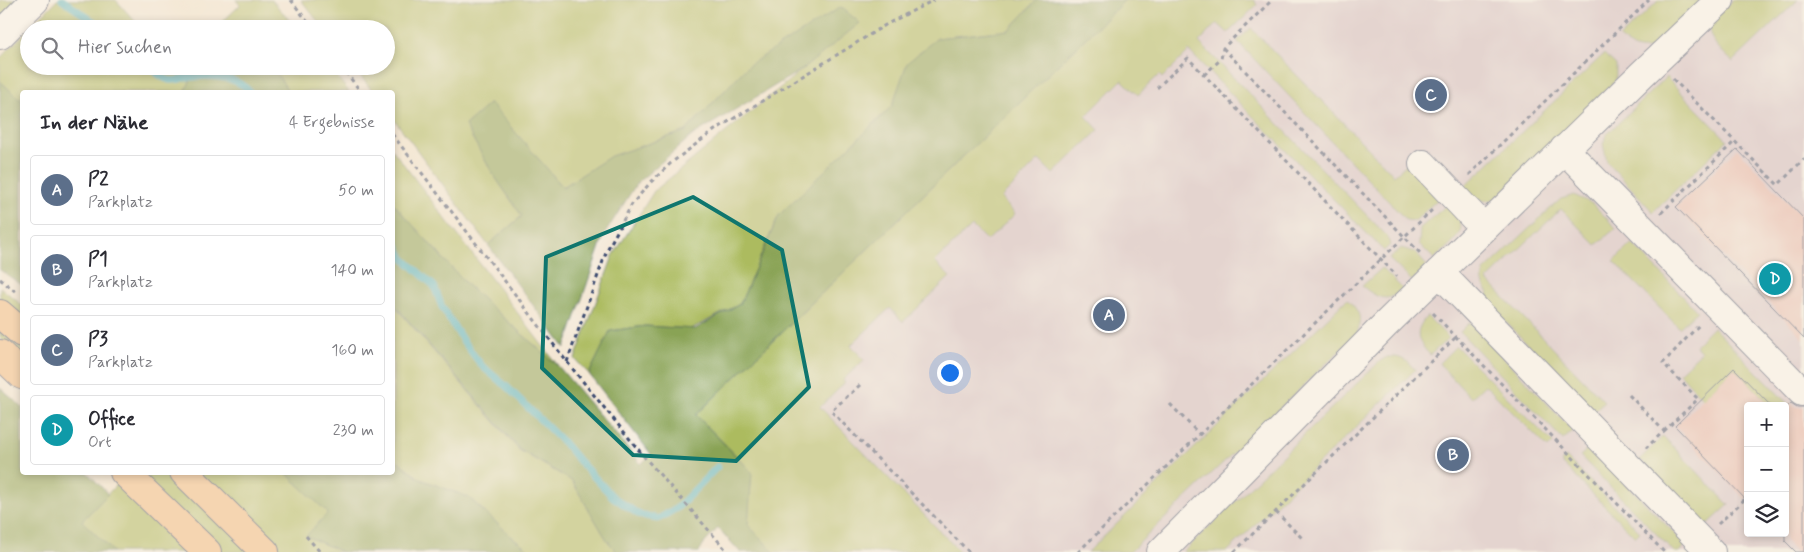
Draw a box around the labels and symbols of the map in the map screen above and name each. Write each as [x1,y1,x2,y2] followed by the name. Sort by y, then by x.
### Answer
[1415,76,1447,114] pin: C
[1759,260,1791,298] pin: D
[1093,296,1125,334] pin: A
[937,360,963,386] your location
[1437,436,1469,474] pin: B

